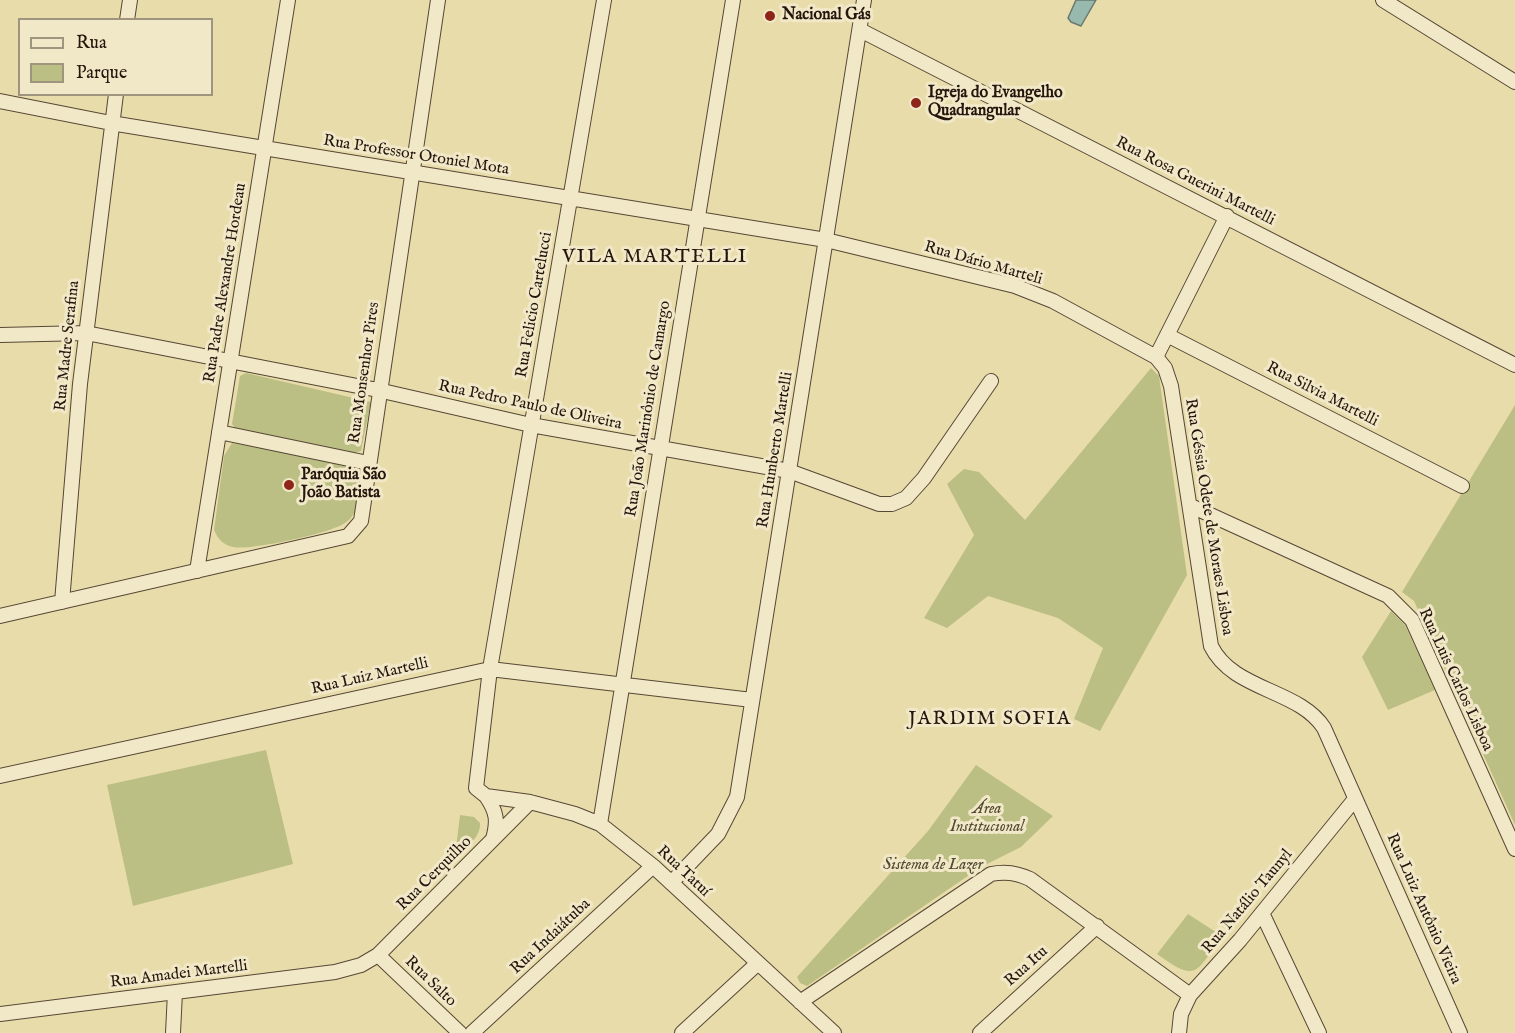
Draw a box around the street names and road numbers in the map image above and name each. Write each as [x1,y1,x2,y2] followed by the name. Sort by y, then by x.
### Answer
[322,132,510,180] street label: Rua Professor Otoniel Mota
[1112,133,1278,231] street label: Rua Rosa Guerini Martelli
[201,182,251,384] street label: Rua Padre Alexandre Hordeau
[513,231,557,379] street label: Rua Felicio Cartelucci
[922,238,1044,290] street label: Rua Dário Marteli
[52,280,84,412] street label: Rua Madre Serafina
[622,299,676,519] street label: Rua João Marinônio de Camargo
[346,301,384,445] street label: Rua Monsenhor Pires
[1263,359,1381,431] street label: Rua Silvia Martelli
[754,370,798,530] street label: Rua Humberto Martelli
[437,377,623,435] street label: Rua Pedro Paulo de Oliveira
[1180,397,1236,637] street label: Rua Géssia Odete de Moraes Lisboa
[1413,605,1497,755] street label: Rua Luis Carlos Lisboa
[310,654,430,700] street label: Rua Luiz Martelli
[1381,831,1465,987] street label: Rua Luiz Antônio Vieira
[394,833,476,915] street label: Rua Cerquilho
[652,842,714,902] street label: Rua Tatuí
[1199,846,1297,958] street label: Rua Natálio Taunyl
[507,895,595,979] street label: Rua Indaiátuba
[1002,943,1052,991] street label: Rua Itu
[400,953,460,1011] street label: Rua Salto
[109,957,249,993] street label: Rua Amadei Martelli

